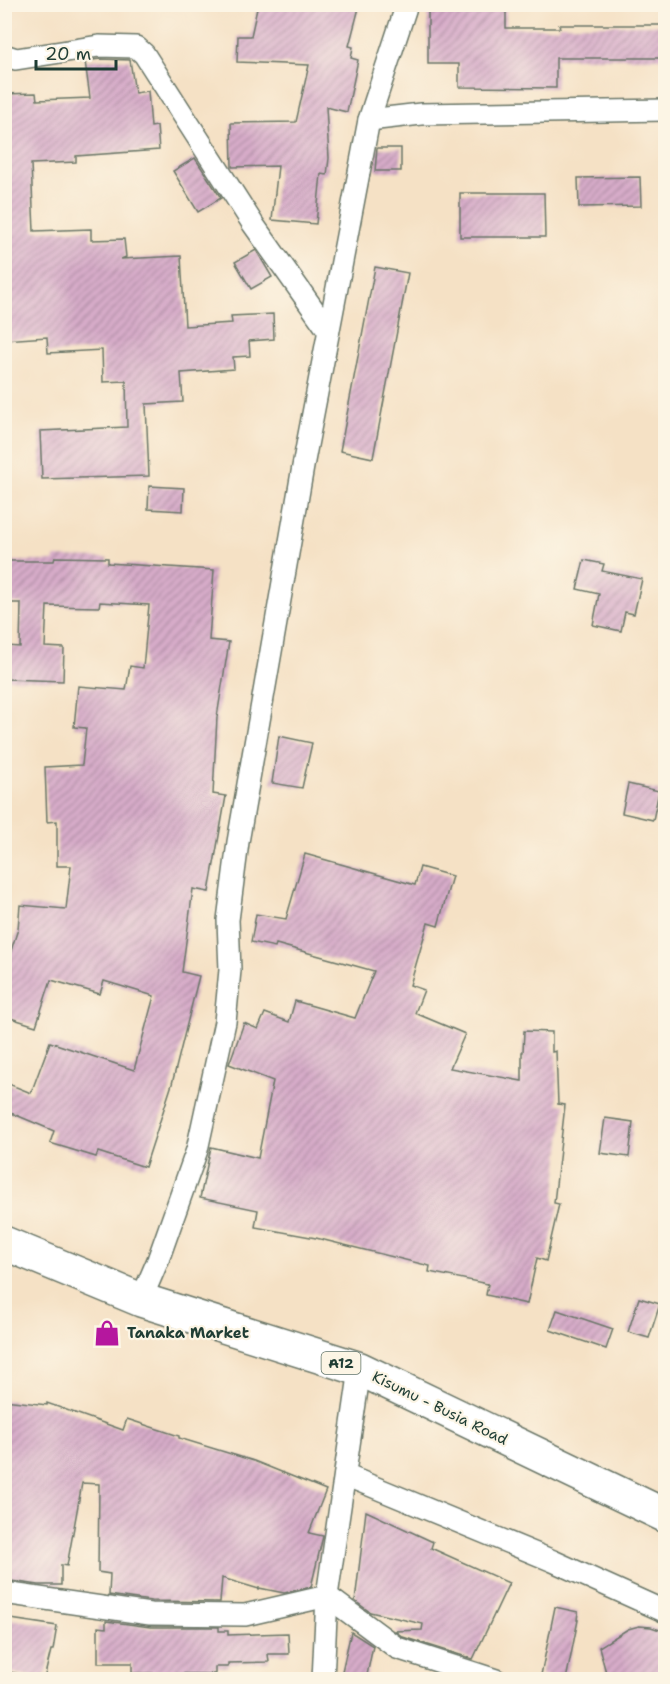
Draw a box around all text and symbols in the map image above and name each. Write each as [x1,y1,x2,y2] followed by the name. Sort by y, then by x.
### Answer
[36,33,116,71] scale bar
[45,42,91,66] text: 20 m
[92,1318,122,1348] shop icon: Tanaka Market
[127,1323,249,1343] place label: Tanaka Market
[322,1352,360,1374] road number: A12
[369,1366,512,1450] street label: Kisumu - Busia Road

